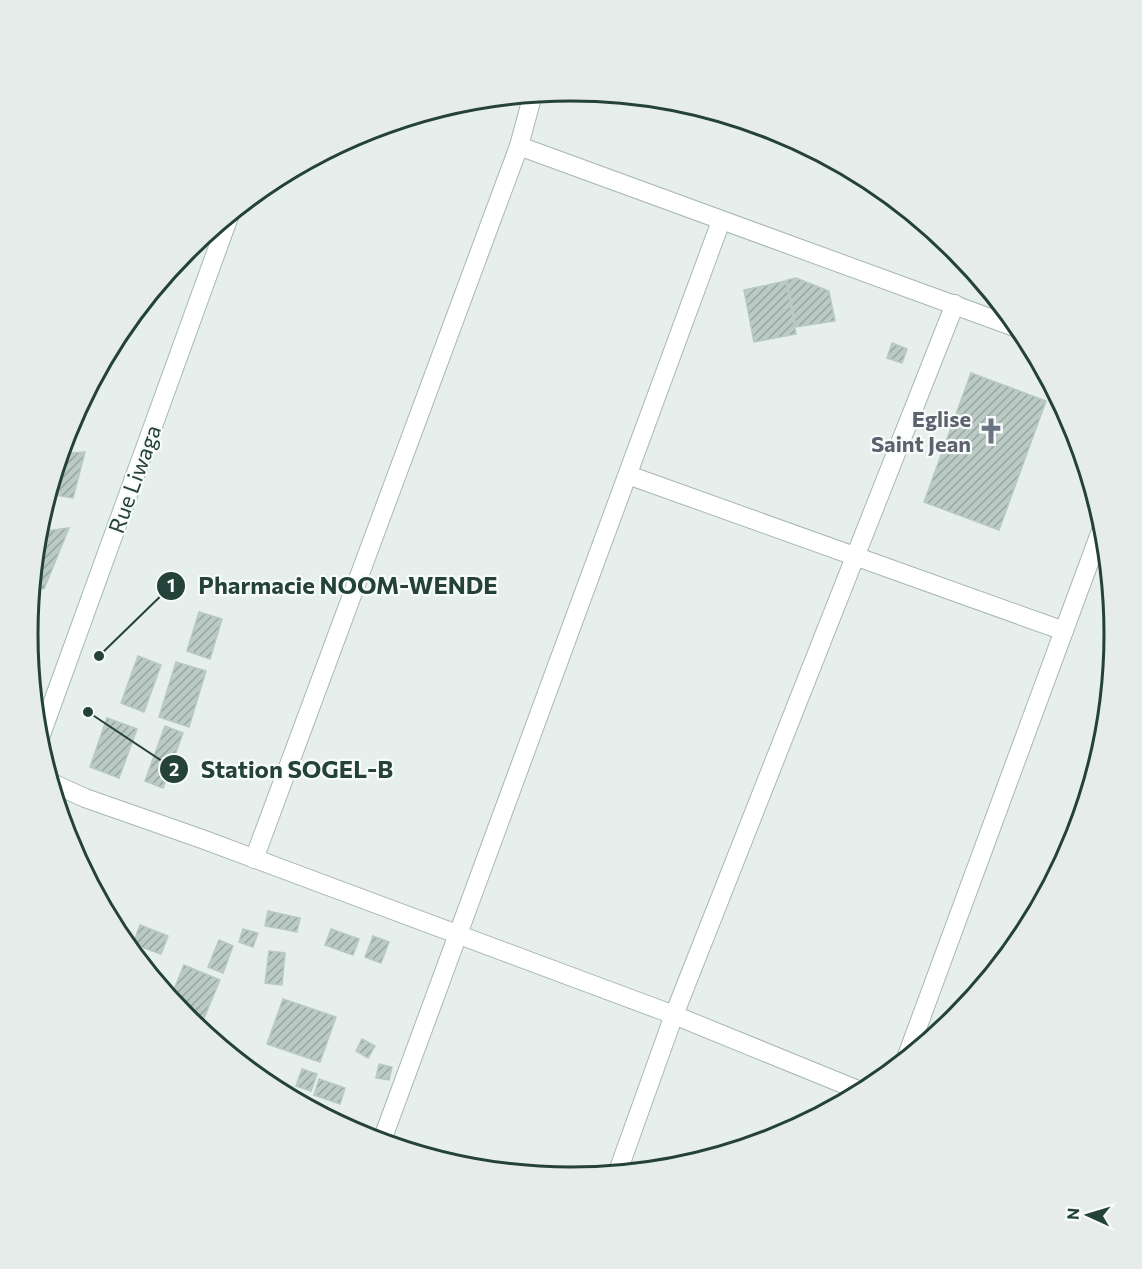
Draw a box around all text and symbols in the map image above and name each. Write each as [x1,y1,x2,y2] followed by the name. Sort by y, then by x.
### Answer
[871,405,971,457] place label: Eglise Saint Jean
[976,416,1006,446] church icon: Eglise Saint Jean
[102,421,166,537] street label: Rue Liwaga
[156,565,510,607] callout: Pharmacie NOOM-WENDE
[198,570,498,599] text: Pharmacie NOOM-WENDE
[167,574,175,596] text: 1
[159,748,405,790] callout: Station SOGEL-B
[201,754,393,783] text: Station SOGEL-B
[169,758,179,780] text: 2
[1058,1185,1118,1245] north arrow
[1063,1207,1082,1221] text: N

